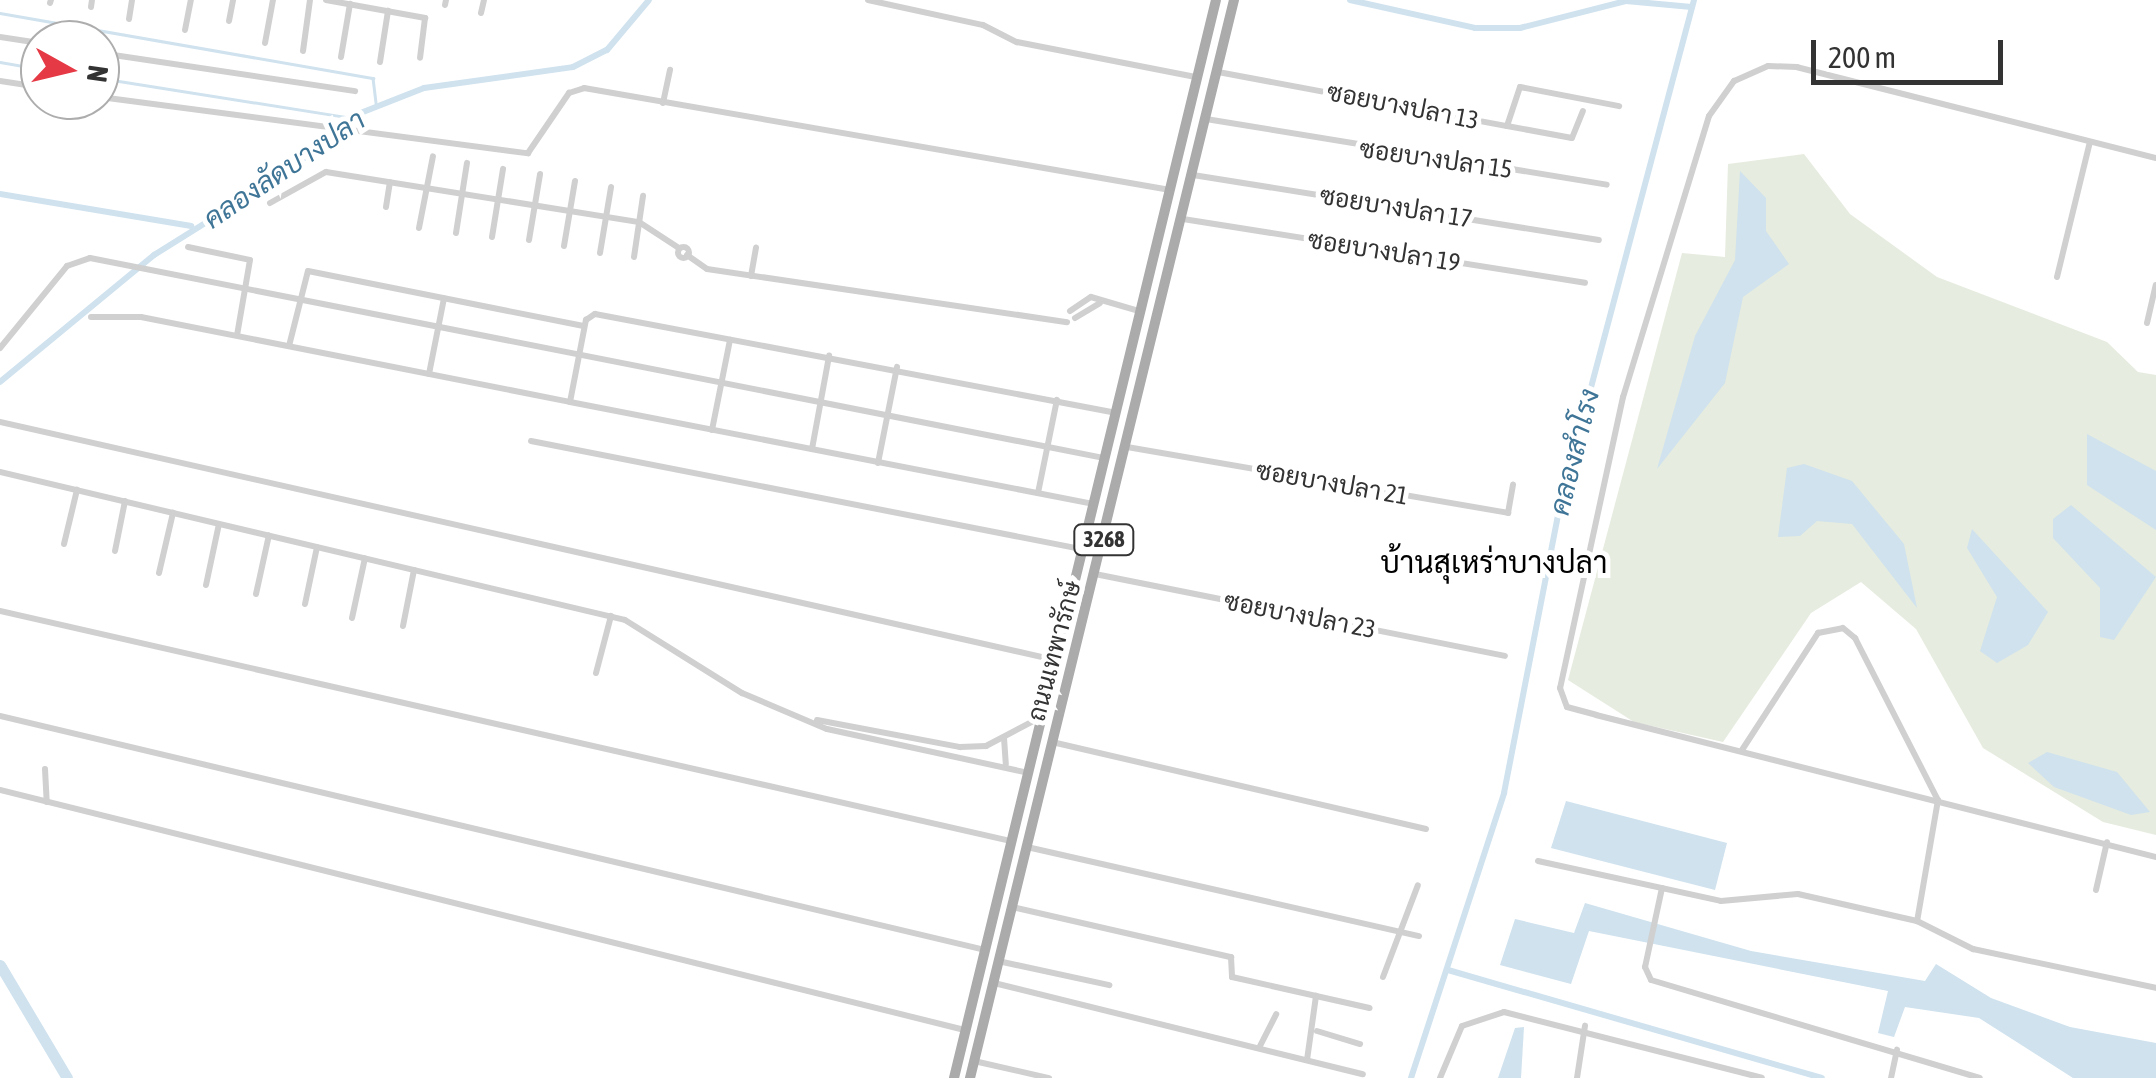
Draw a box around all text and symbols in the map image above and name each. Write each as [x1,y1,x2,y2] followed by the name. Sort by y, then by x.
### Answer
[20,20,120,120] north arrow
[1816,20,2008,82] scale bar
[1828,40,1896,74] text: 200 m
[81,63,115,84] text: N
[1325,77,1481,135] street label: ซอยบางปลา 13
[197,103,371,235] water label: คลองลัดบางปลา
[1358,133,1514,185] street label: ซอยบางปลา 15
[1318,180,1474,234] street label: ซอยบางปลา 17
[1306,224,1462,278] street label: ซอยบางปลา 19
[1542,385,1606,519] water label: คลองสำโรง
[1254,455,1410,511] street label: ซอยบางปลา 21
[1072,523,1136,557] road number: 3268
[1381,544,1607,580] district label: บ้านสุเหร่าบางปลา
[1021,578,1087,724] street label: ถนนเทพารักษ์
[1222,586,1378,644] street label: ซอยบางปลา 23

